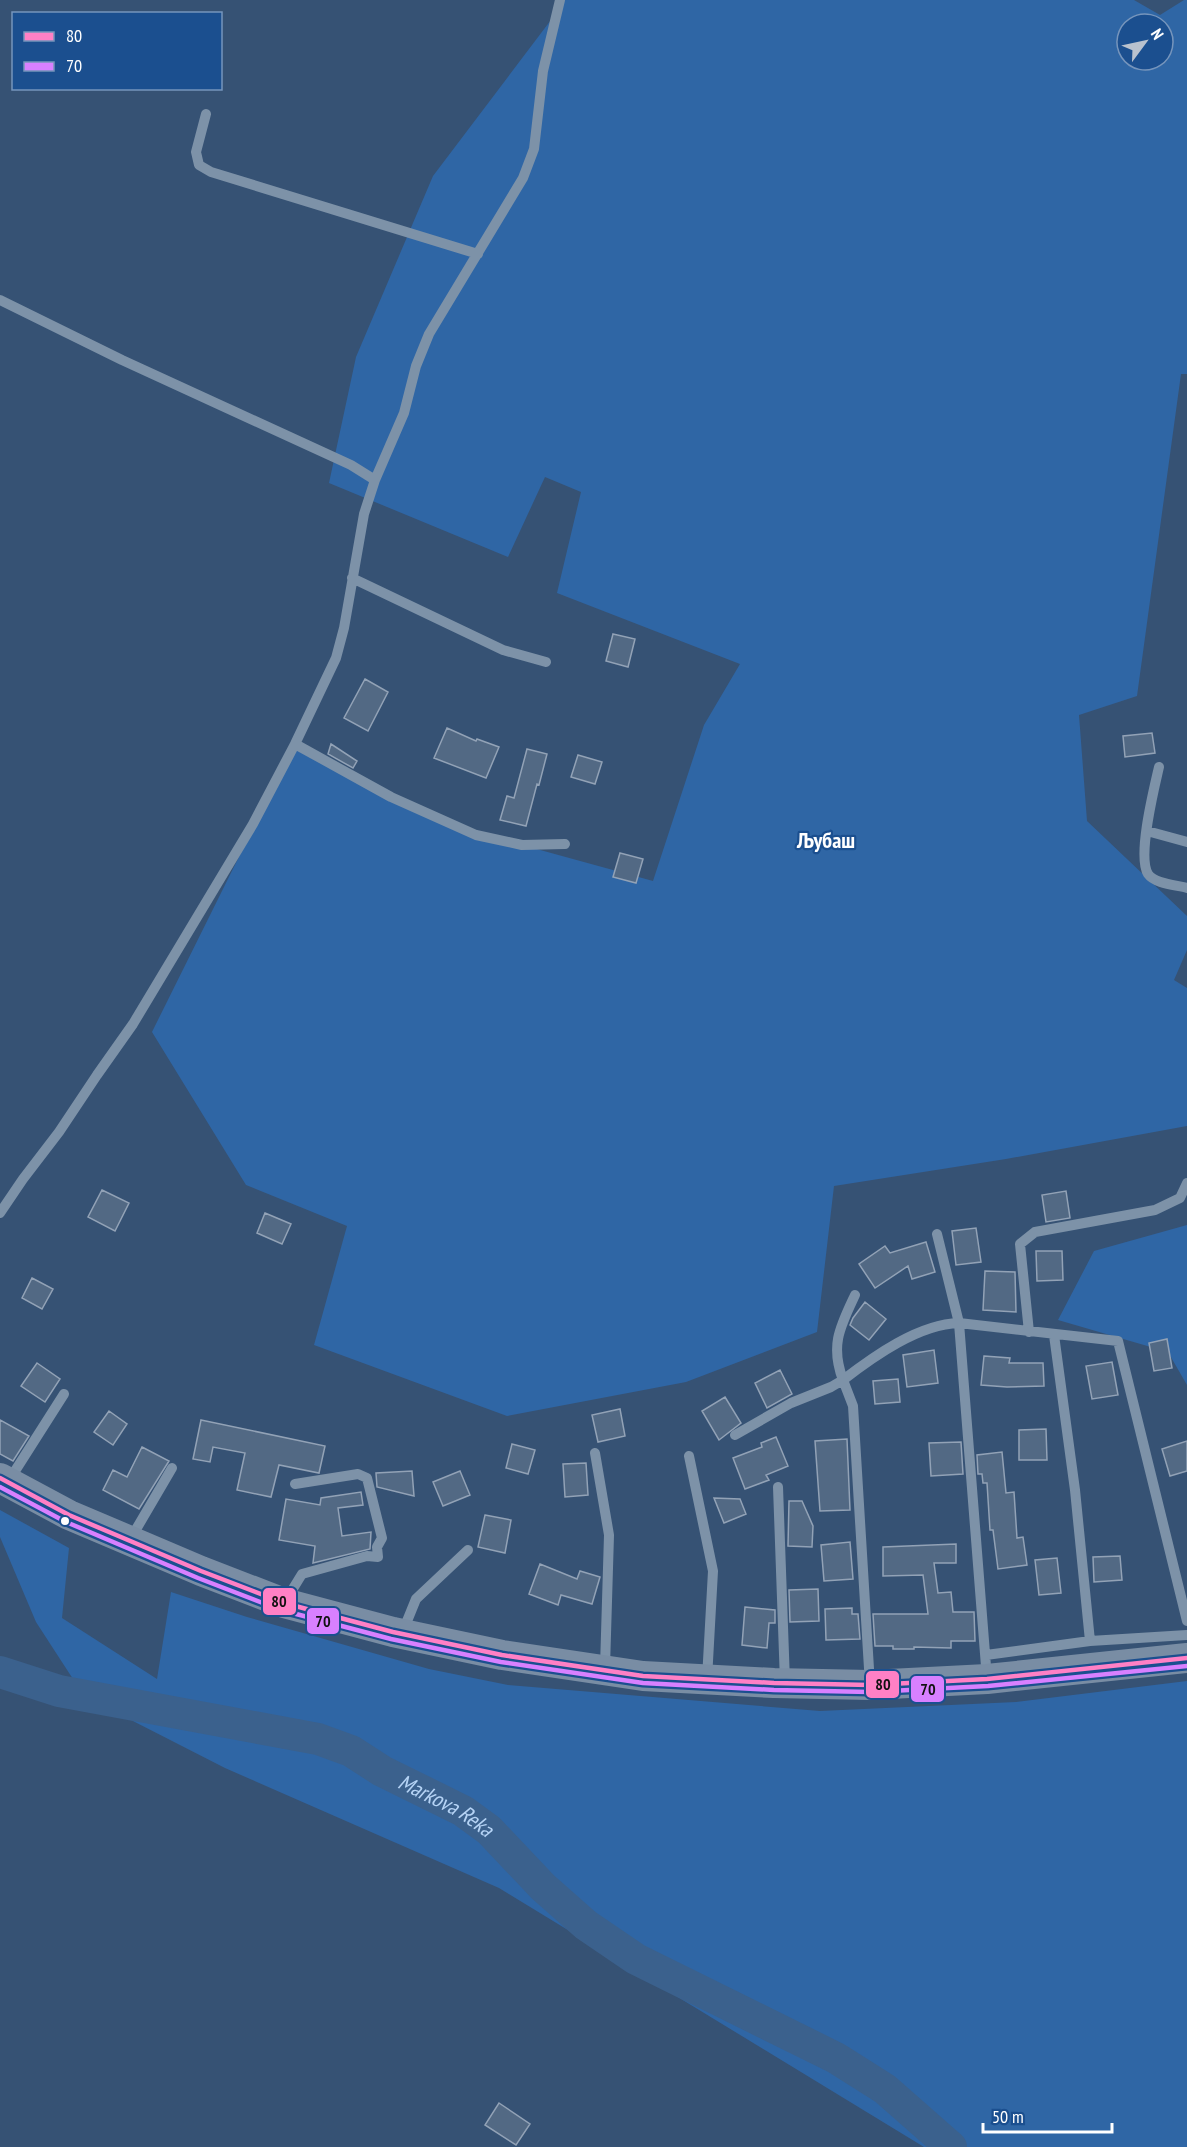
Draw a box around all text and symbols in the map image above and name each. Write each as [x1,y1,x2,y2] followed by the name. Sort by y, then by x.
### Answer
[12,12,222,90] legend
[1115,12,1175,72] north arrow
[66,24,82,47] text: 80
[1147,25,1168,43] text: N
[66,54,82,77] text: 70
[796,826,855,854] district label: Љубаш
[59,1515,71,1527] unlabelled marker
[262,1587,297,1616] line badge: 80
[271,1591,287,1611] text: 80
[306,1607,340,1635] line badge: 70
[315,1611,331,1631] text: 70
[865,1670,900,1699] line badge: 80
[875,1674,891,1694] text: 80
[910,1675,945,1703] line badge: 70
[920,1679,936,1699] text: 70
[394,1767,500,1843] water label: Markova Reka
[983,2096,1112,2134] scale bar
[992,2105,1024,2128] text: 50 m

